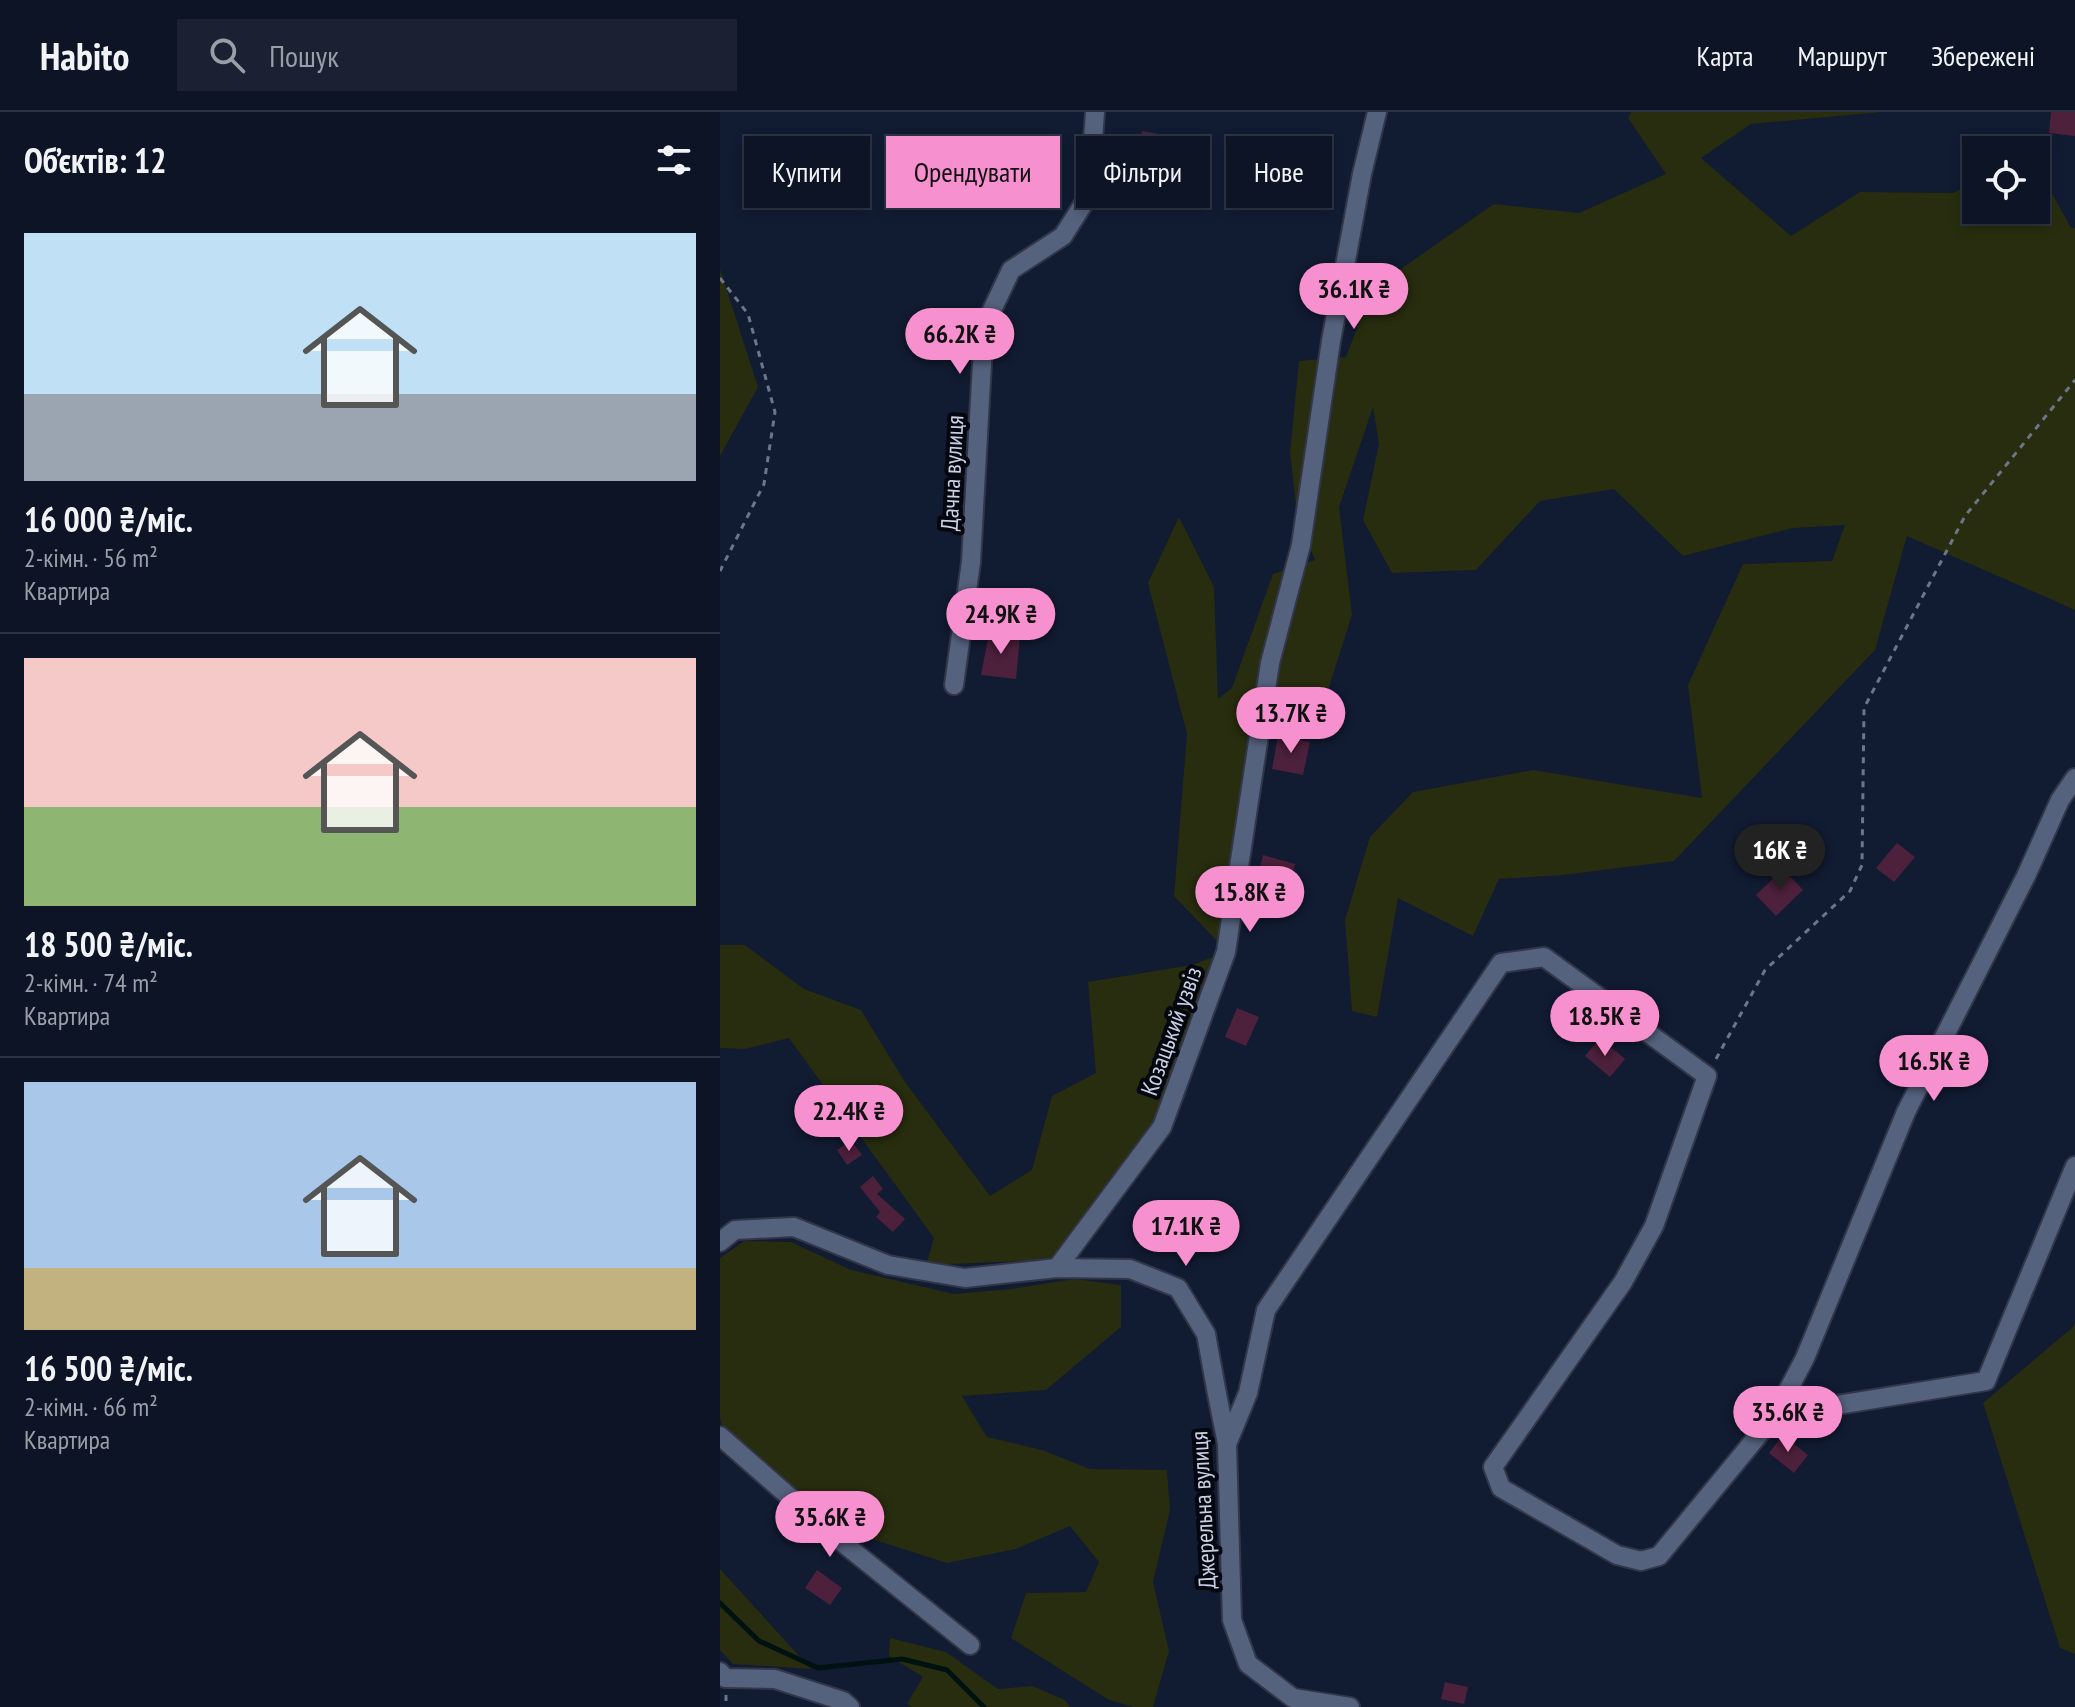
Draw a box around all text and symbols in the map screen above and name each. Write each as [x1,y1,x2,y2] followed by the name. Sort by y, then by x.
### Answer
[177,19,737,91] search box
[40,31,129,80] text: Habito
[205,33,249,77] icon: search
[269,36,339,75] text: Пошук
[1697,37,1754,74] text: Карта
[1798,37,1887,74] text: Маршрут
[1931,37,2035,74] text: Збережені
[744,136,870,208] chip: Купити
[886,136,1060,208] chip: Орендувати
[1076,136,1210,208] chip: Фільтри
[1226,136,1332,208] chip: Нове
[1962,136,2050,224] map controls
[1962,136,2050,224] button: locate
[24,138,167,182] text: Об’єктів: 12
[652,138,696,182] icon: filters
[1280,263,1428,331] pin: 36.1K ₴
[1317,272,1391,305] text: 36.1K ₴
[288,285,432,429] icon: home
[886,308,1034,376] pin: 66.2K ₴
[923,317,997,350] text: 66.2K ₴
[933,414,971,532] street label: Дачна вулиця
[24,497,193,541] text: 16 000 ₴/міс.
[24,541,158,574] text: 2-кімн. · 56 m²
[24,574,110,607] text: Квартира
[927,588,1075,656] pin: 24.9K ₴
[964,597,1038,630] text: 24.9K ₴
[1217,687,1365,755] pin: 13.7K ₴
[1254,696,1328,729] text: 13.7K ₴
[288,710,432,854] icon: home
[1724,824,1836,892] pin: 16K ₴
[1752,833,1808,866] text: 16K ₴
[1176,866,1324,934] pin: 15.8K ₴
[1213,875,1287,908] text: 15.8K ₴
[24,922,193,966] text: 18 500 ₴/міс.
[1133,962,1209,1100] street label: Козацький узвіз
[24,966,158,999] text: 2-кімн. · 74 m²
[1531,990,1679,1058] pin: 18.5K ₴
[24,999,110,1032] text: Квартира
[1568,999,1642,1032] text: 18.5K ₴
[1860,1035,2008,1103] pin: 16.5K ₴
[1897,1044,1971,1077] text: 16.5K ₴
[775,1085,923,1153] pin: 22.4K ₴
[812,1094,886,1127] text: 22.4K ₴
[288,1134,432,1278] icon: home
[1112,1200,1260,1268] pin: 17.1K ₴
[1151,1209,1221,1242] text: 17.1K ₴
[24,1346,193,1390] text: 16 500 ₴/міс.
[1714,1386,1862,1454] pin: 35.6K ₴
[24,1390,158,1423] text: 2-кімн. · 66 m²
[1751,1395,1825,1428] text: 35.6K ₴
[24,1423,110,1456] text: Квартира
[1183,1430,1223,1590] street label: Джерельна вулиця
[756,1491,904,1559] pin: 35.6K ₴
[793,1500,867,1533] text: 35.6K ₴

